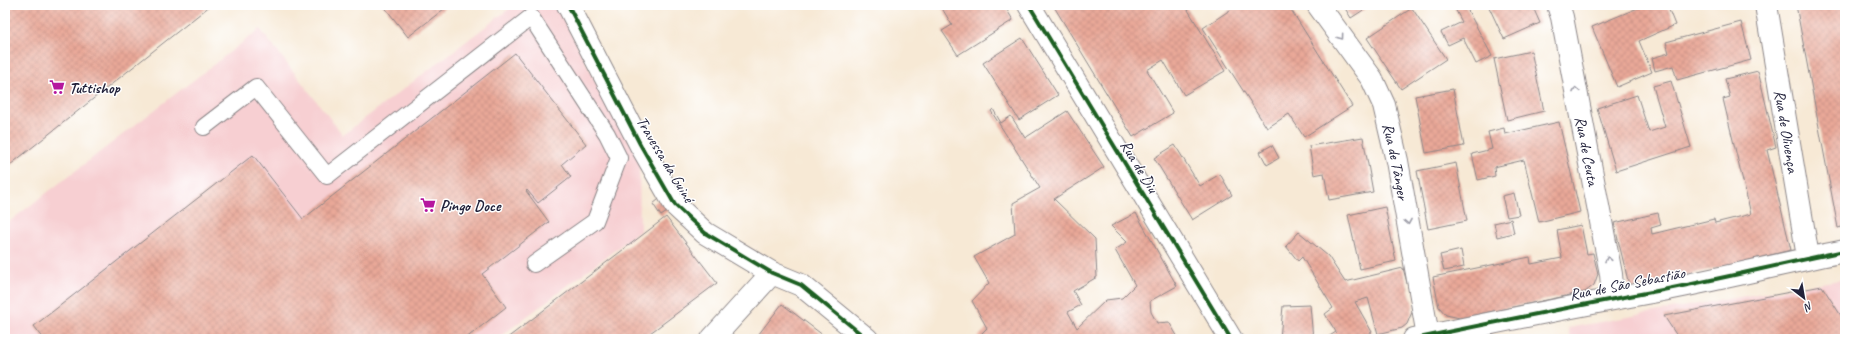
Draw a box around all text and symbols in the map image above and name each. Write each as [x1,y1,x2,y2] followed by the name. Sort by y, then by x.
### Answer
[1336,32,1343,39] one-way arrow
[48,78,66,96] supermarket icon: Tuttishop
[69,78,121,98] place label: Tuttishop
[1573,87,1581,94] one-way arrow
[1769,88,1803,175] street label: Rua de Olivença
[632,113,700,209] street label: Travessa da Guiné
[1570,115,1603,189] street label: Rua de Ceuta
[1378,121,1413,203] street label: Rua de Tânger
[1116,136,1163,197] street label: Rua de Diu
[419,196,437,214] supermarket icon: Pingo Doce
[440,196,502,216] place label: Pingo Doce
[1403,219,1411,225] one-way arrow
[1605,256,1613,263] one-way arrow
[1568,263,1688,305] street label: Rua de São Sebastião
[1784,278,1824,318] north arrow
[1801,299,1816,315] text: N

